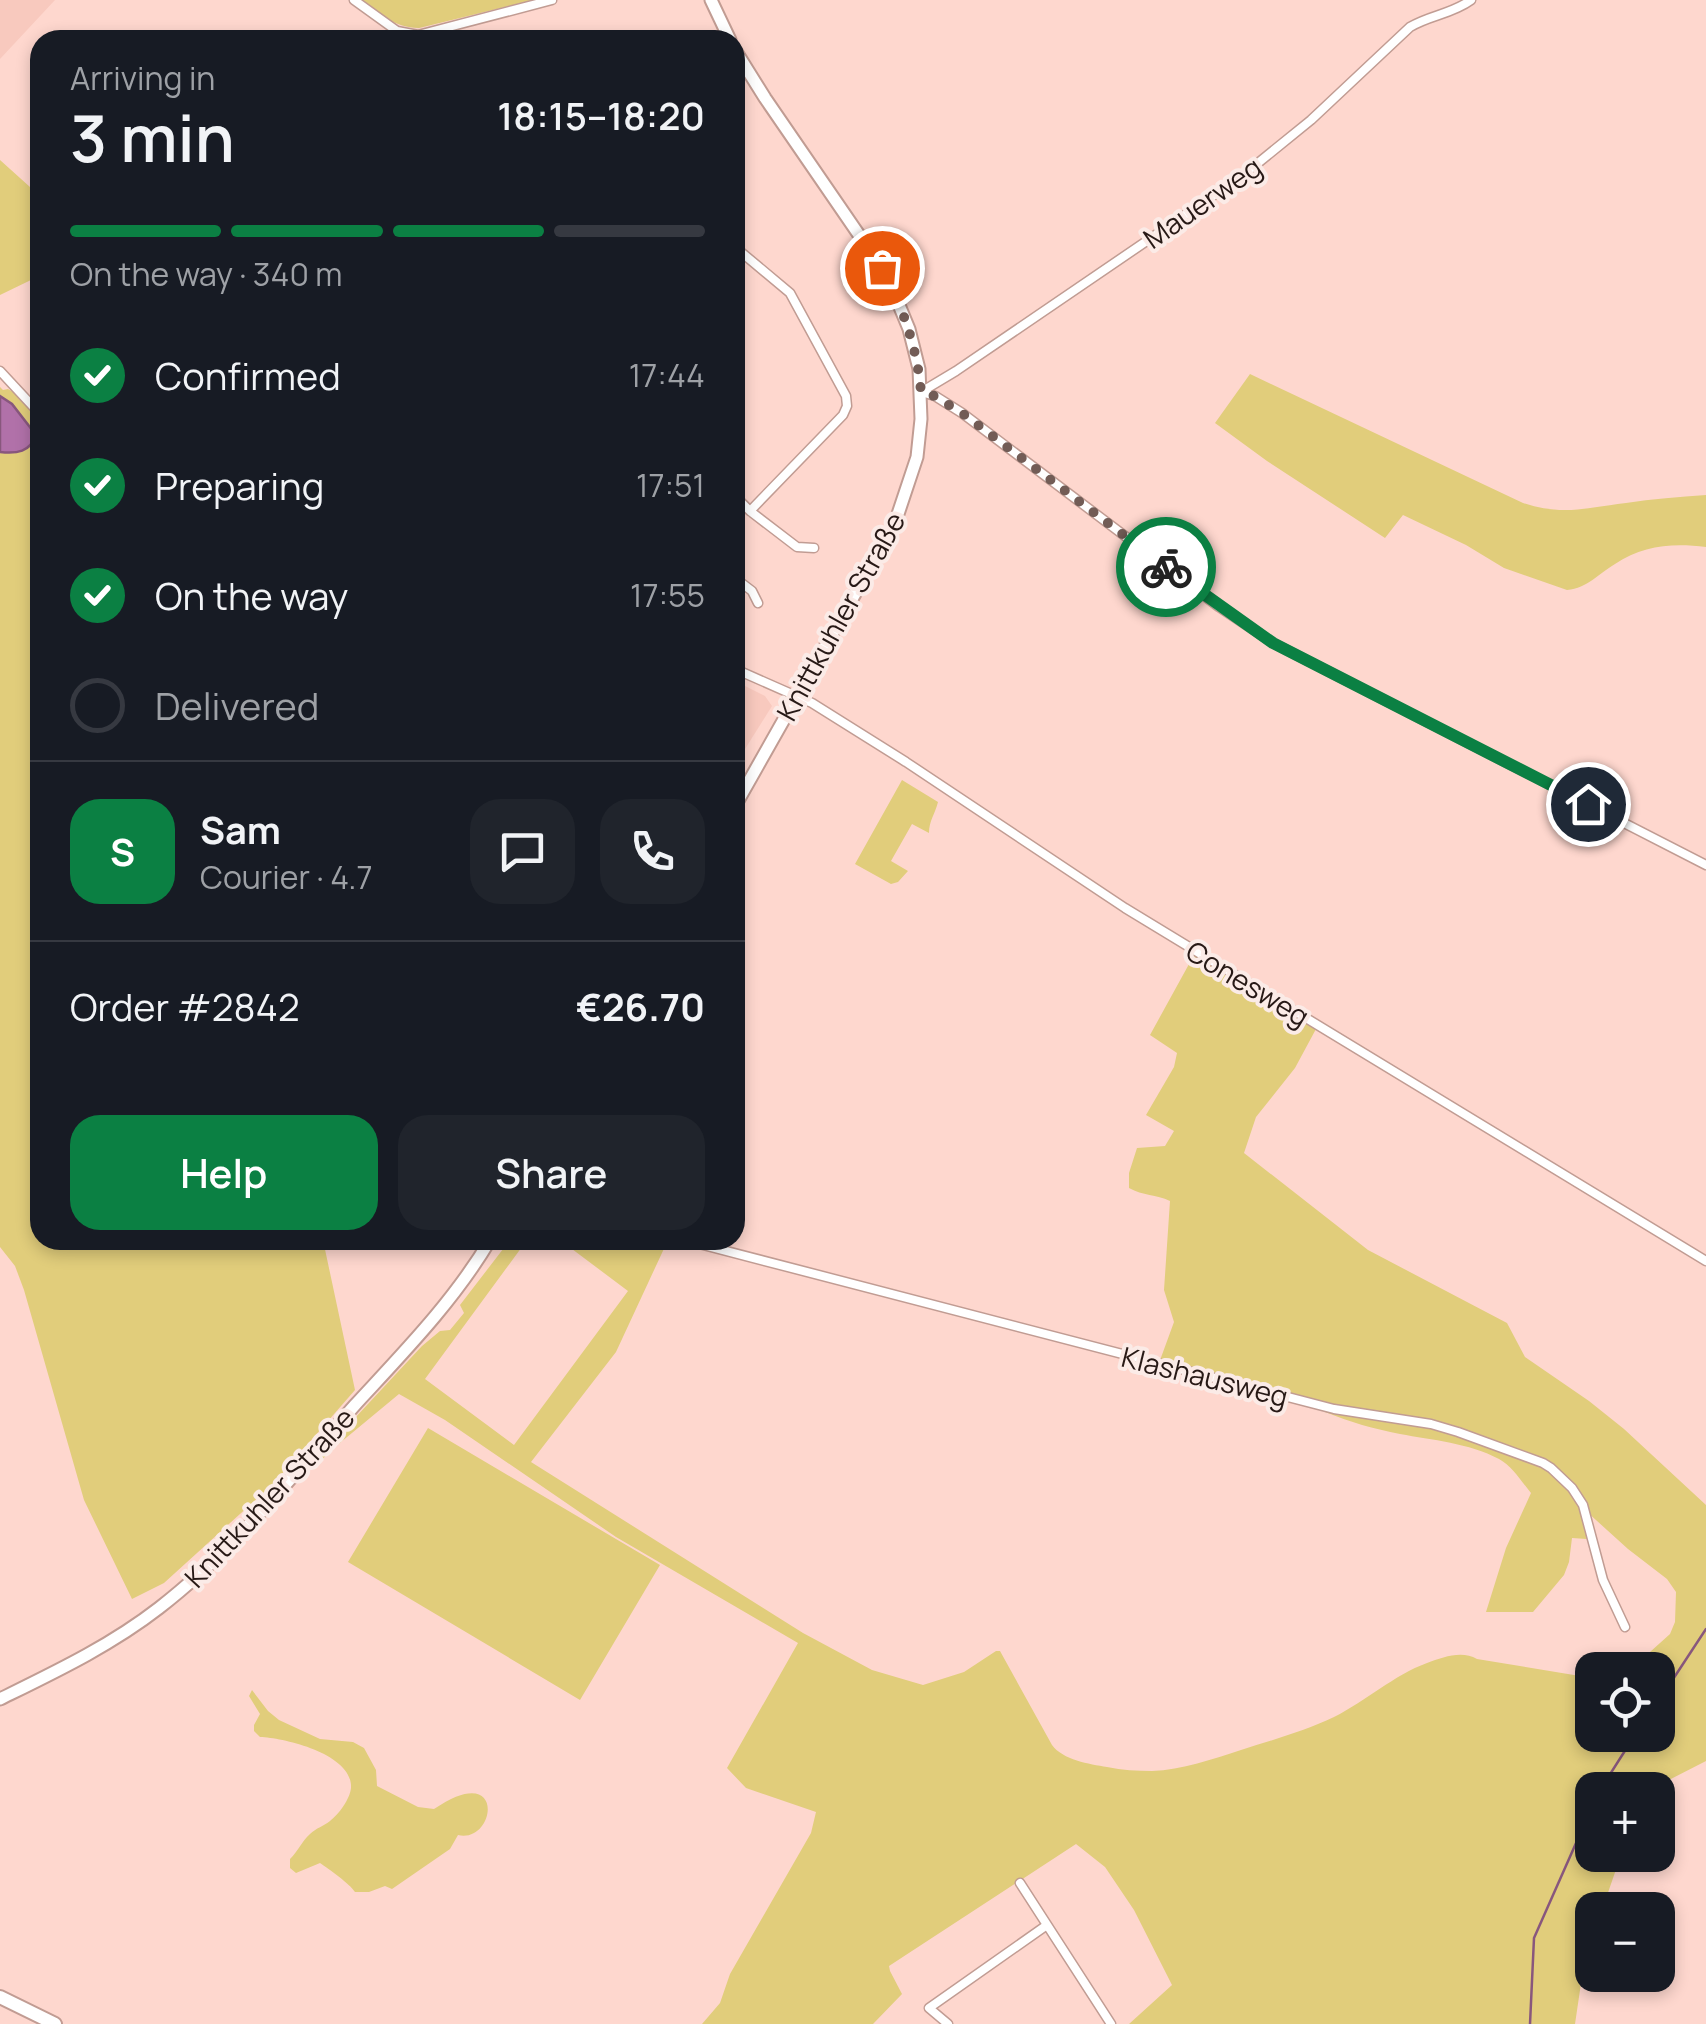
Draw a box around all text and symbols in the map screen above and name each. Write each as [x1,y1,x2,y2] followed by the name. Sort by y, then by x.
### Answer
[70,56,215,100] text: Arriving in
[497,89,705,141] text: 18:15–18:20
[70,93,235,182] text: 3 min
[1135,147,1269,257] street label: Mauerweg
[840,226,925,311] pin
[855,241,910,296] icon: bag
[70,252,342,296] text: On the way · 340 m
[70,348,125,403] icon: check
[155,349,341,401] text: Confirmed
[629,353,705,397] text: 17:44
[70,458,125,513] icon: check
[155,459,324,511] text: Preparing
[636,463,705,507] text: 17:51
[767,505,913,727] street label: Knittkuhler Straße
[1116,517,1216,617] courier
[1139,540,1194,595] icon: bike
[70,568,125,623] icon: check
[155,569,348,621] text: On the way
[630,573,705,617] text: 17:55
[155,679,319,731] text: Delivered
[1546,762,1631,847] pin
[1561,777,1616,832] icon: home
[470,799,575,904] button: chat
[600,799,705,904] button: phone
[200,803,281,855] text: Sam
[110,825,135,877] text: S
[200,855,373,899] text: Courier · 4.7
[1179,931,1317,1035] street label: Conesweg
[70,980,300,1032] text: Order #2842
[576,980,705,1032] text: €26.70
[70,1115,378,1230] button: Help
[398,1115,705,1230] button: Share
[1118,1337,1292,1415] street label: Klashausweg
[176,1399,362,1595] street label: Knittkuhler Straße
[1575,1652,1675,1992] map controls
[1575,1652,1675,1752] button: locate
[1575,1772,1675,1872] button: +
[1575,1892,1675,1992] button: −

